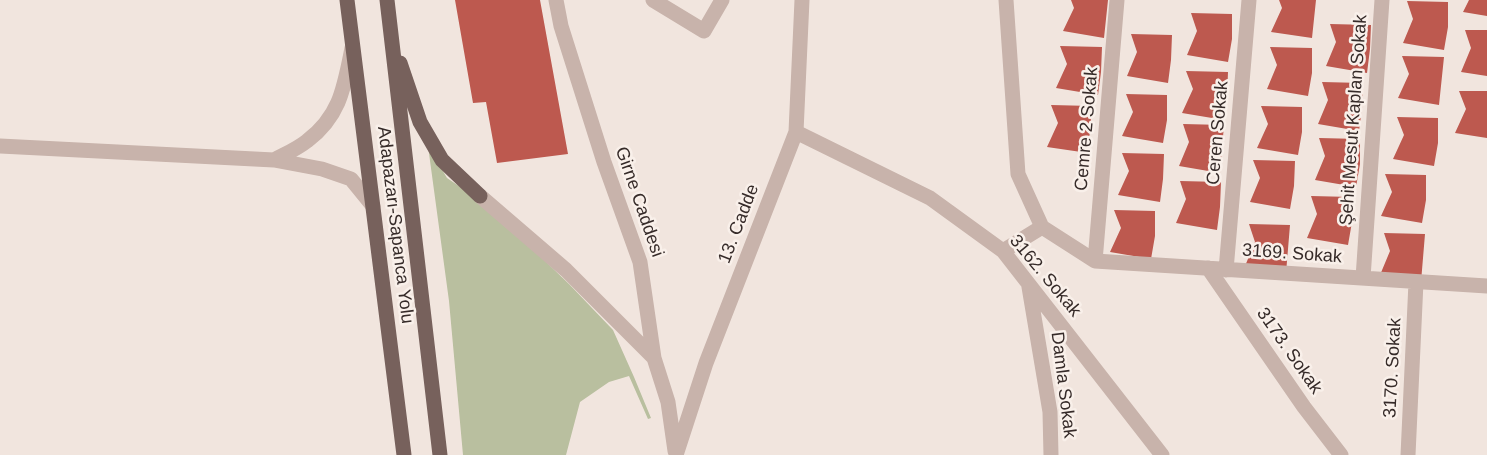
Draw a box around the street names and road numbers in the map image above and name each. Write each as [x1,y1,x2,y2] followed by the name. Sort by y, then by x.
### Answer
[1336,14,1372,226] street label: Şehit Mesut Kaplan Sokak
[1071,66,1103,192] street label: Cemre 2 Sokak
[1203,80,1233,186] street label: Ceren Sokak
[372,125,418,325] street label: Adapazarı-Sapanca Yolu
[610,144,668,260] street label: Girne Caddesi
[714,181,764,267] street label: 13. Cadde
[1005,231,1085,321] street label: 3162. Sokak
[1241,240,1343,268] street label: 3169. Sokak
[1251,304,1327,398] street label: 3173. Sokak
[1380,317,1406,419] street label: 3170. Sokak
[1046,331,1080,439] street label: Damla Sokak

